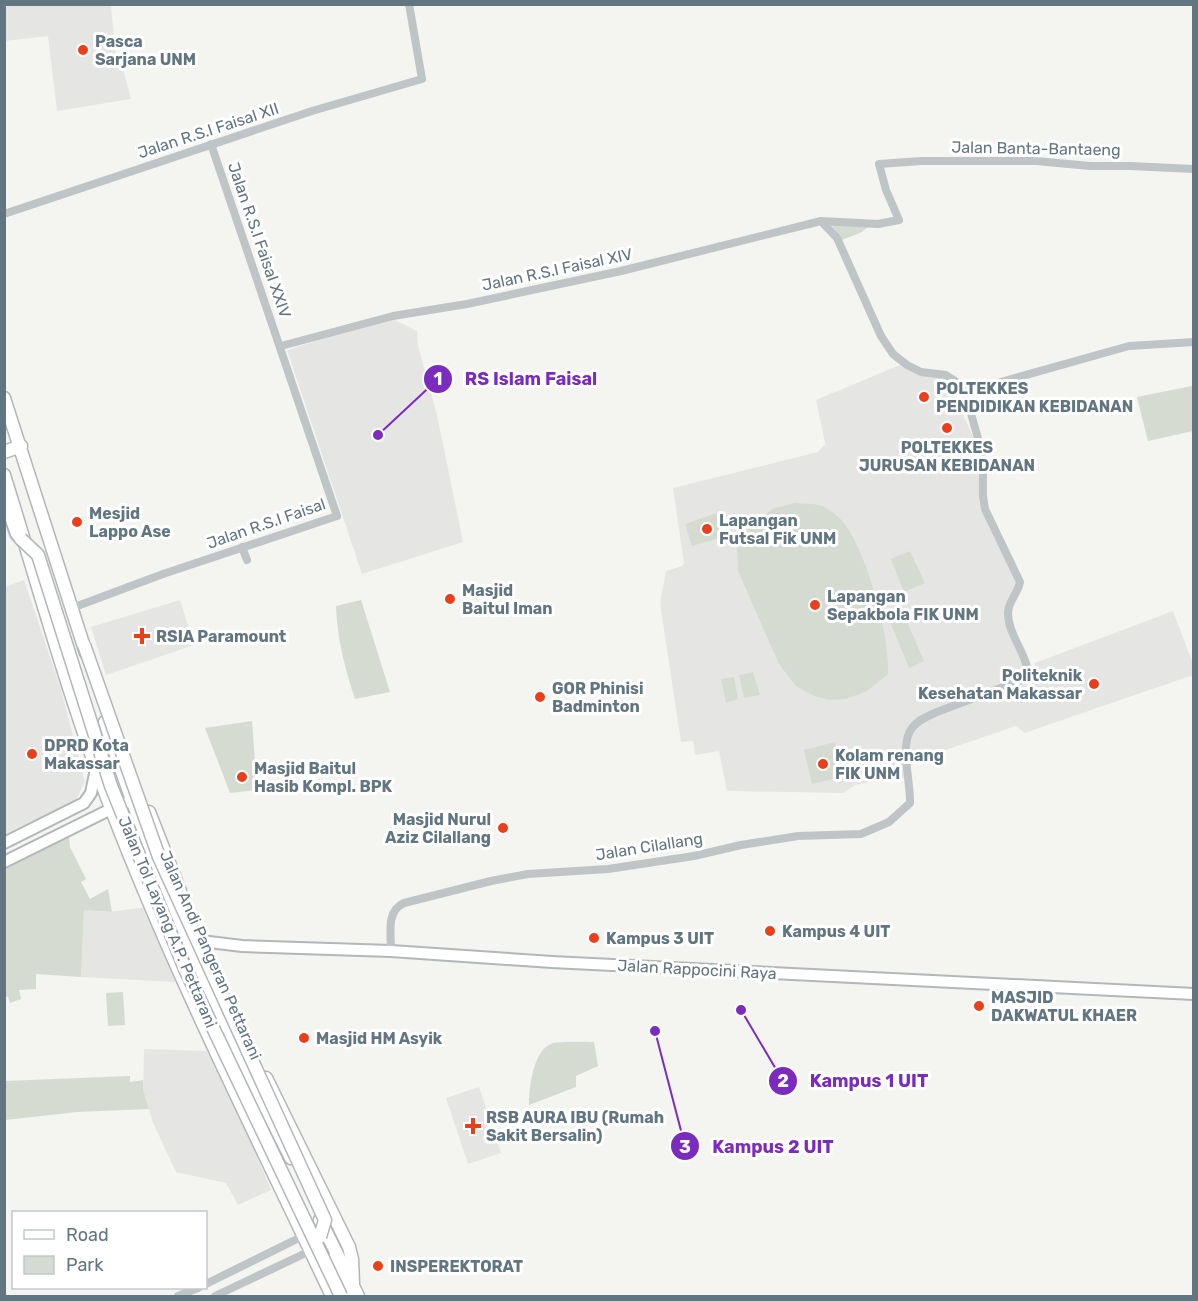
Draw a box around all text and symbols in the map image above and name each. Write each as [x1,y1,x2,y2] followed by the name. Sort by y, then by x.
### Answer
[95,32,196,69] place label: Pasca Sarjana UNM
[76,43,90,57] marker: Pasca Sarjana UNM
[135,99,281,162] street label: Jalan R.S.I Faisal XII
[951,138,1121,159] street label: Jalan Banta-Bantaeng
[224,160,295,320] street label: Jalan R.S.I Faisal XXIV
[480,244,634,295] street label: Jalan R.S.I Faisal XIV
[423,361,609,397] callout: RS Islam Faisal
[434,368,442,390] text: 1
[465,368,597,390] text: RS Islam Faisal
[936,379,1133,416] place label: POLTEKKES PENDIDIKAN KEBIDANAN
[917,390,931,404] marker: POLTEKKES PENDIDIKAN KEBIDANAN
[940,421,954,435] marker: POLTEKKES JURUSAN KEBIDANAN
[859,438,1035,475] place label: POLTEKKES JURUSAN KEBIDANAN
[204,494,328,553] street label: Jalan R.S.I Faisal
[89,504,171,541] place label: Mesjid Lappo Ase
[719,511,836,548] place label: Lapangan Futsal Fik UNM
[70,515,84,529] marker: Mesjid Lappo Ase
[700,522,714,536] marker: Lapangan Futsal Fik UNM
[462,581,553,618] place label: Masjid Baitul Iman
[827,587,979,624] place label: Lapangan Sepakbola FIK UNM
[443,592,457,606] marker: Masjid Baitul Iman
[808,598,822,612] marker: Lapangan Sepakbola FIK UNM
[133,627,151,645] marker: RSIA Paramount
[156,627,287,646] place label: RSIA Paramount
[918,666,1083,703] place label: Politeknik Kesehatan Makassar
[1087,677,1101,691] marker: Politeknik Kesehatan Makassar
[552,679,643,716] place label: GOR Phinisi Badminton
[533,690,547,704] marker: GOR Phinisi Badminton
[44,736,129,773] place label: DPRD Kota Makassar
[835,746,944,783] place label: Kolam renang FIK UNM
[25,747,39,761] marker: DPRD Kota Makassar
[816,757,830,771] marker: Kolam renang FIK UNM
[254,759,393,796] place label: Masjid Baitul Hasib Kompl. BPK
[235,770,249,784] marker: Masjid Baitul Hasib Kompl. BPK
[385,810,491,847] place label: Masjid Nurul Aziz Cilallang
[114,814,221,1031] street label: Jalan Tol Layang A.P. Pettarani
[496,821,510,835] marker: Masjid Nurul Aziz Cilallang
[594,829,704,864] street label: Jalan Cilallang
[156,848,265,1063] street label: Jalan Andi Pangeran Pettarani
[782,922,890,941] place label: Kampus 4 UIT
[763,924,777,938] marker: Kampus 4 UIT
[606,929,714,948] place label: Kampus 3 UIT
[587,931,601,945] marker: Kampus 3 UIT
[617,956,777,983] street label: Jalan Rappocini Raya
[991,988,1137,1025] place label: MASJID DAKWATUL KHAER
[972,999,986,1013] marker: MASJID DAKWATUL KHAER
[316,1029,443,1048] place label: Masjid HM Asyik
[297,1031,311,1045] marker: Masjid HM Asyik
[768,1063,940,1099] callout: Kampus 1 UIT
[777,1070,789,1092] text: 2
[810,1070,928,1092] text: Kampus 1 UIT
[486,1108,664,1145] place label: RSB AURA IBU (Rumah Sakit Bersalin)
[464,1117,482,1135] marker: RSB AURA IBU (Rumah Sakit Bersalin)
[670,1128,846,1164] callout: Kampus 2 UIT
[679,1136,691,1158] text: 3
[712,1136,834,1158] text: Kampus 2 UIT
[12,1211,207,1289] legend
[66,1224,109,1246] text: Road
[66,1254,104,1276] text: Park
[390,1257,523,1276] place label: INSPEREKTORAT
[371,1259,385,1273] marker: INSPEREKTORAT

